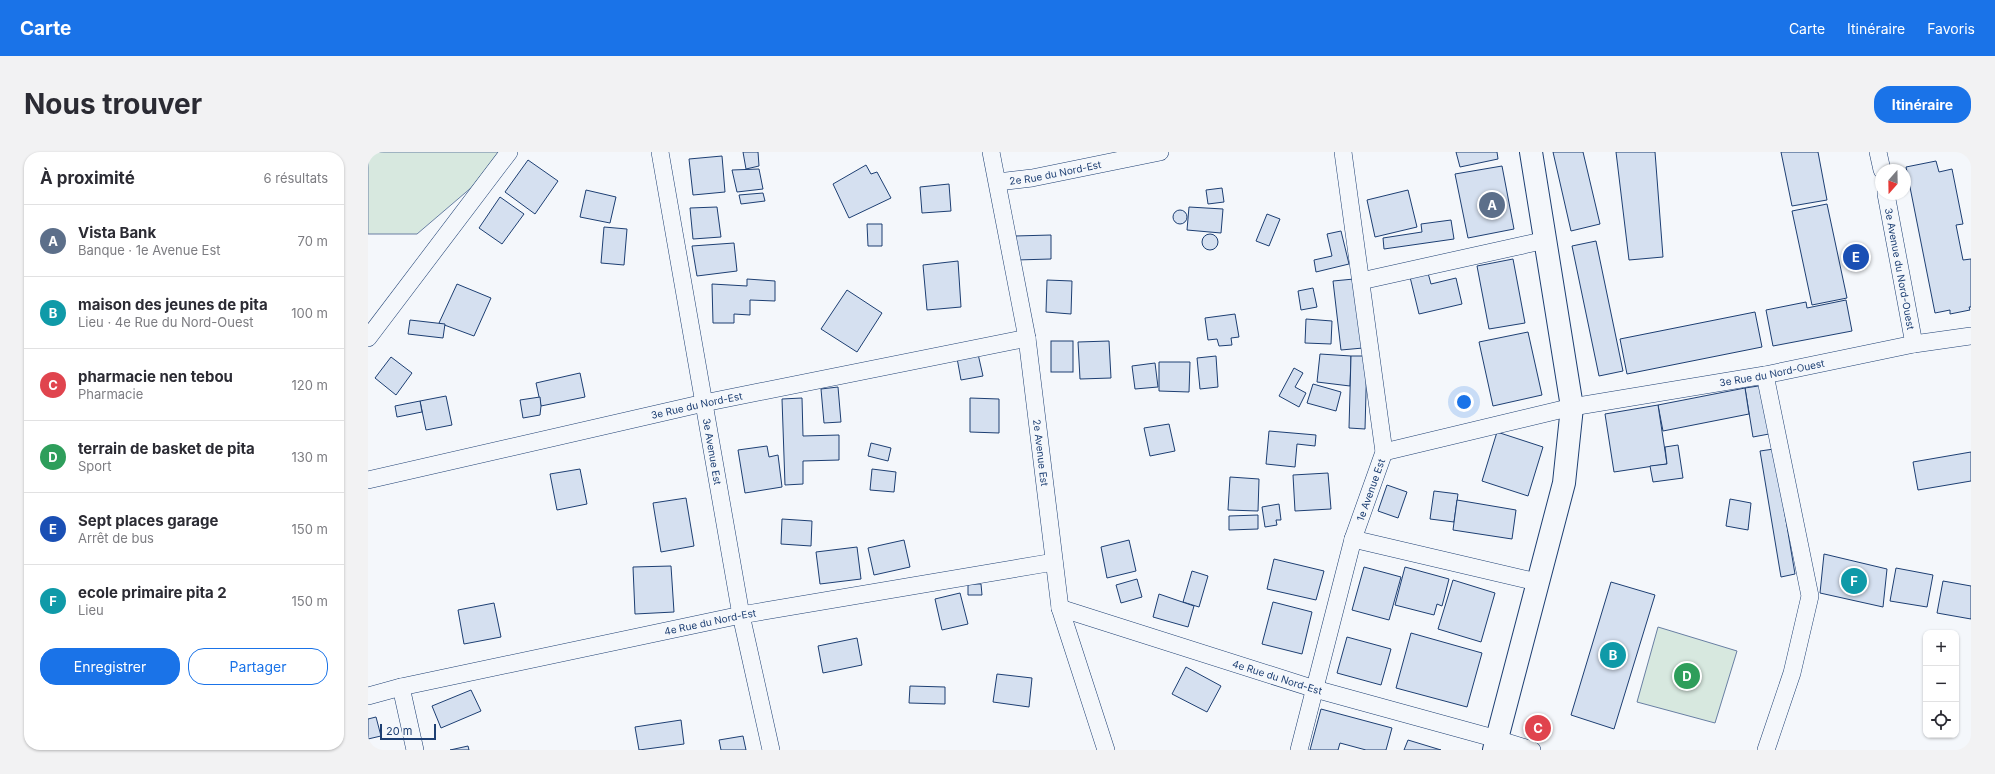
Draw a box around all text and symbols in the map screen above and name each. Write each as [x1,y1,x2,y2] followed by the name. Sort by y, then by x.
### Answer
[20,17,71,40] text: Carte
[1789,20,1825,37] text: Carte
[1847,20,1905,37] text: Itinéraire
[1927,20,1975,37] text: Favoris
[1874,86,1971,123] button: Itinéraire
[24,87,202,121] text: Nous trouver
[1009,158,1103,187] street label: 2e Rue du Nord-Est
[1875,164,1911,200] north arrow
[40,168,135,188] text: À proximité
[264,170,328,186] text: 6 résultats
[1479,190,1505,220] pin: A
[1883,207,1917,331] street label: 3e Avenue du Nord-Ouest
[78,223,156,242] text: Vista Bank
[48,233,58,249] text: A
[298,233,328,249] text: 70 m
[78,242,221,258] text: Banque · 1e Avenue Est
[1843,242,1869,272] pin: E
[78,295,268,314] text: maison des jeunes de pita
[49,305,57,321] text: B
[291,305,328,321] text: 100 m
[78,314,254,330] text: Lieu · 4e Rue du Nord-Ouest
[1718,357,1826,388] street label: 3e Rue du Nord-Ouest
[78,367,233,386] text: pharmacie nen tebou
[48,377,58,393] text: C
[292,377,328,393] text: 120 m
[78,386,143,402] text: Pharmacie
[650,389,744,421] street label: 3e Rue du Nord-Est
[1454,392,1474,412] your location
[701,417,724,486] street label: 3e Avenue Est
[1031,419,1051,488] street label: 2e Avenue Est
[78,439,255,458] text: terrain de basket de pita
[48,449,58,465] text: D
[291,449,328,465] text: 130 m
[1354,456,1387,523] street label: 1e Avenue Est
[78,458,111,474] text: Sport
[78,511,218,530] text: Sept places garage
[49,521,57,537] text: E
[292,521,328,537] text: 150 m
[78,530,154,546] text: Arrêt de bus
[1841,566,1867,596] pin: F
[78,583,227,602] text: ecole primaire pita 2
[49,593,57,609] text: F
[292,593,328,609] text: 150 m
[78,602,104,618] text: Lieu
[663,606,757,637] street label: 4e Rue du Nord-Est
[1923,630,1959,738] map controls
[1923,630,1959,666] button: +
[1600,640,1626,670] pin: B
[40,648,180,685] button: Enregistrer
[188,648,328,685] button: Partager
[1231,657,1324,697] street label: 4e Rue du Nord-Est
[1674,661,1700,691] pin: D
[1923,666,1959,702] button: −
[1923,702,1959,738] button: locate
[1525,713,1551,743] pin: C
[380,722,436,741] scale bar
[386,724,412,738] text: 20 m

